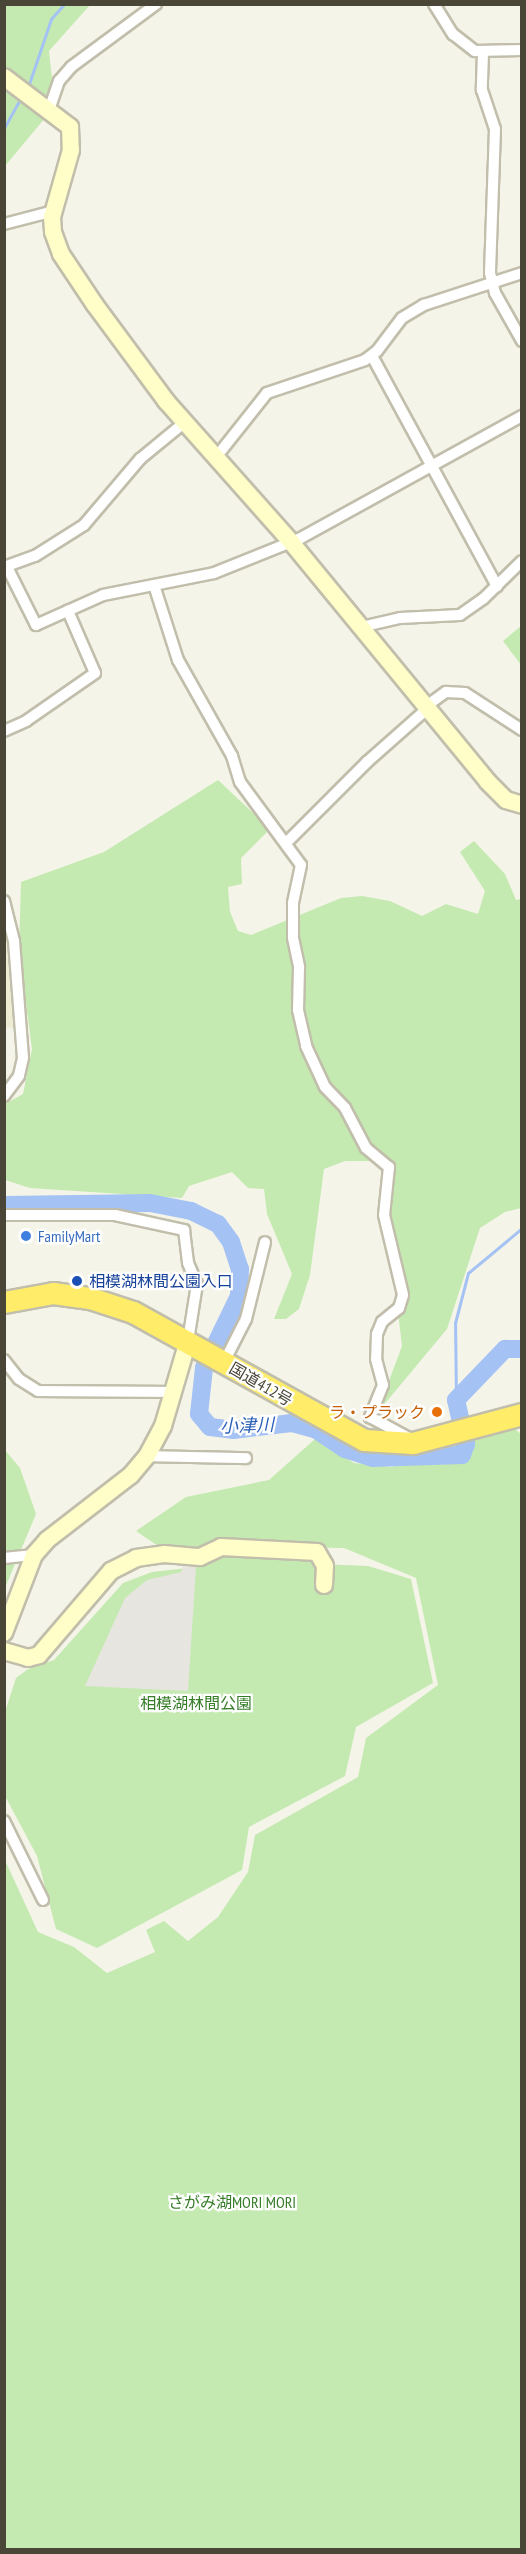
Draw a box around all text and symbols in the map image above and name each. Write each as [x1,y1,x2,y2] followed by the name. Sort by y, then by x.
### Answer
[38,1226,100,1246] place label: FamilyMart
[19,1229,33,1243] marker: FamilyMart
[89,1271,233,1291] place label: 相模湖林間公園入口
[70,1274,84,1288] marker: 相模湖林間公園入口
[226,1358,296,1410] street label: 国道412号
[329,1402,425,1422] place label: ラ・プラック
[430,1405,444,1419] marker: ラ・プラック
[220,1414,274,1438] water label: 小津川
[140,1693,252,1713] park label: 相模湖林間公園
[168,2192,296,2212] park label: さがみ湖MORI MORI

